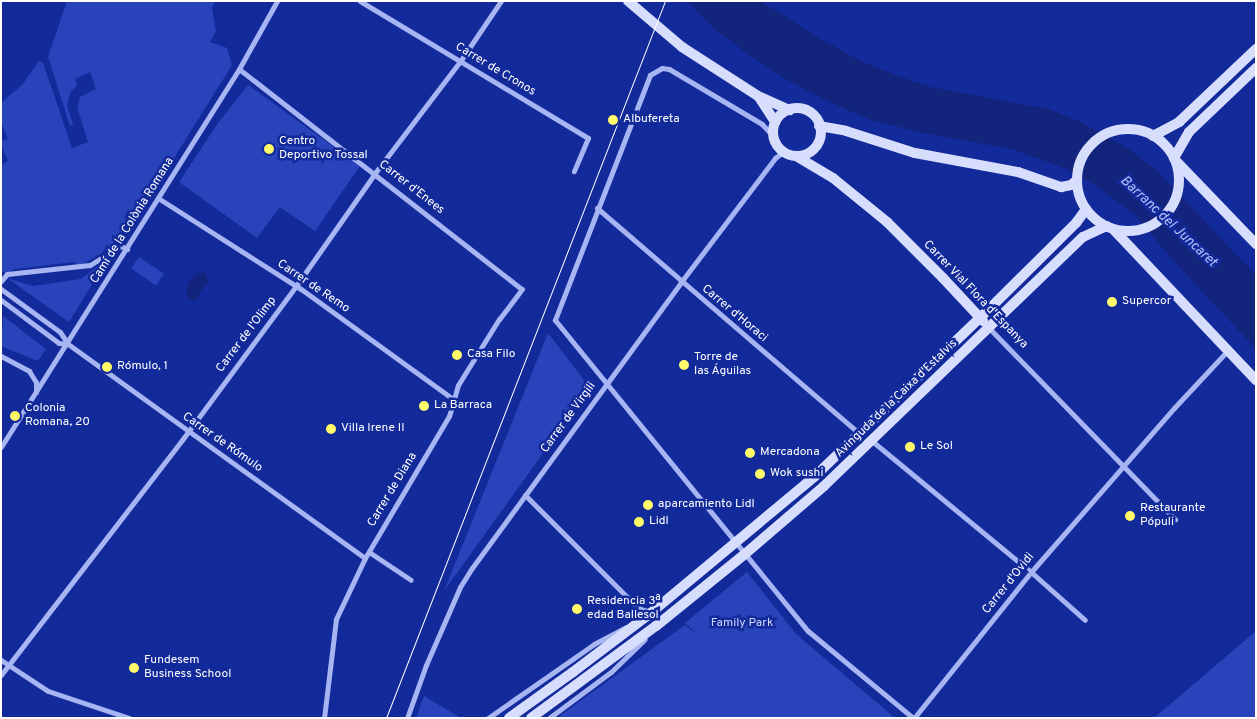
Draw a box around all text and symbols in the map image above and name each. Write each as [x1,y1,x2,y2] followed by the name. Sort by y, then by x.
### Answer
[452,40,538,100] street label: Carrer de Cronos
[623,113,679,127] place label: Albufereta
[607,114,619,126] marker: Albufereta
[279,135,368,163] place label: Centro Deportivo Tossal
[263,143,275,155] marker: Centro Deportivo Tossal
[88,155,178,287] street label: Camí de la Colònia Romana
[375,158,447,218] street label: Carrer d'Enees
[1116,173,1220,271] water label: Barranc del Juncaret
[919,238,1031,352] street label: Carrer Vial Flora d'Espanya
[274,257,352,317] street label: Carrer de Remo
[698,282,770,346] street label: Carrer d'Horaci
[214,294,280,376] street label: Carrer de l'Olimp
[1122,295,1171,309] place label: Supercor
[1106,296,1118,308] marker: Supercor
[833,337,961,461] street label: Avinguda de la Caixa d'Estalvis
[467,348,515,362] place label: Casa Filo
[451,349,463,361] marker: Casa Filo
[694,351,752,379] place label: Torre de las Águilas
[678,359,690,371] marker: Torre de las Águilas
[117,360,168,374] place label: Rómulo, 1
[101,361,113,373] marker: Rómulo, 1
[538,380,600,456] street label: Carrer de Virgili
[434,399,492,413] place label: La Barraca
[418,400,430,412] marker: La Barraca
[25,402,90,430] place label: Colonia Romana, 20
[9,410,21,422] marker: Colonia Romana, 20
[179,410,265,476] street label: Carrer de Rómulo
[341,422,405,436] place label: Villa Irene II
[325,423,337,435] marker: Villa Irene II
[920,440,953,454] place label: Le Sol
[904,441,916,453] marker: Le Sol
[760,446,819,460] place label: Mercadona
[744,447,756,459] marker: Mercadona
[365,450,421,530] street label: Carrer de Diana
[770,467,823,481] place label: Wok sushi
[754,468,766,480] marker: Wok sushi
[658,498,755,512] place label: aparcamiento Lidl
[642,499,654,511] marker: aparcamiento Lidl
[1140,502,1205,530] place label: Restaurante Pópuli
[1124,510,1136,522] marker: Restaurante Pópuli
[649,515,669,529] place label: Lidl
[633,516,645,528] marker: Lidl
[980,551,1038,617] street label: Carrer d'Ovidi
[587,595,661,623] place label: Residencia 3ª edad Ballesol
[571,603,583,615] marker: Residencia 3ª edad Ballesol
[711,617,773,631] park label: Family Park
[144,654,231,682] place label: Fundesem Business School
[128,662,140,674] marker: Fundesem Business School

